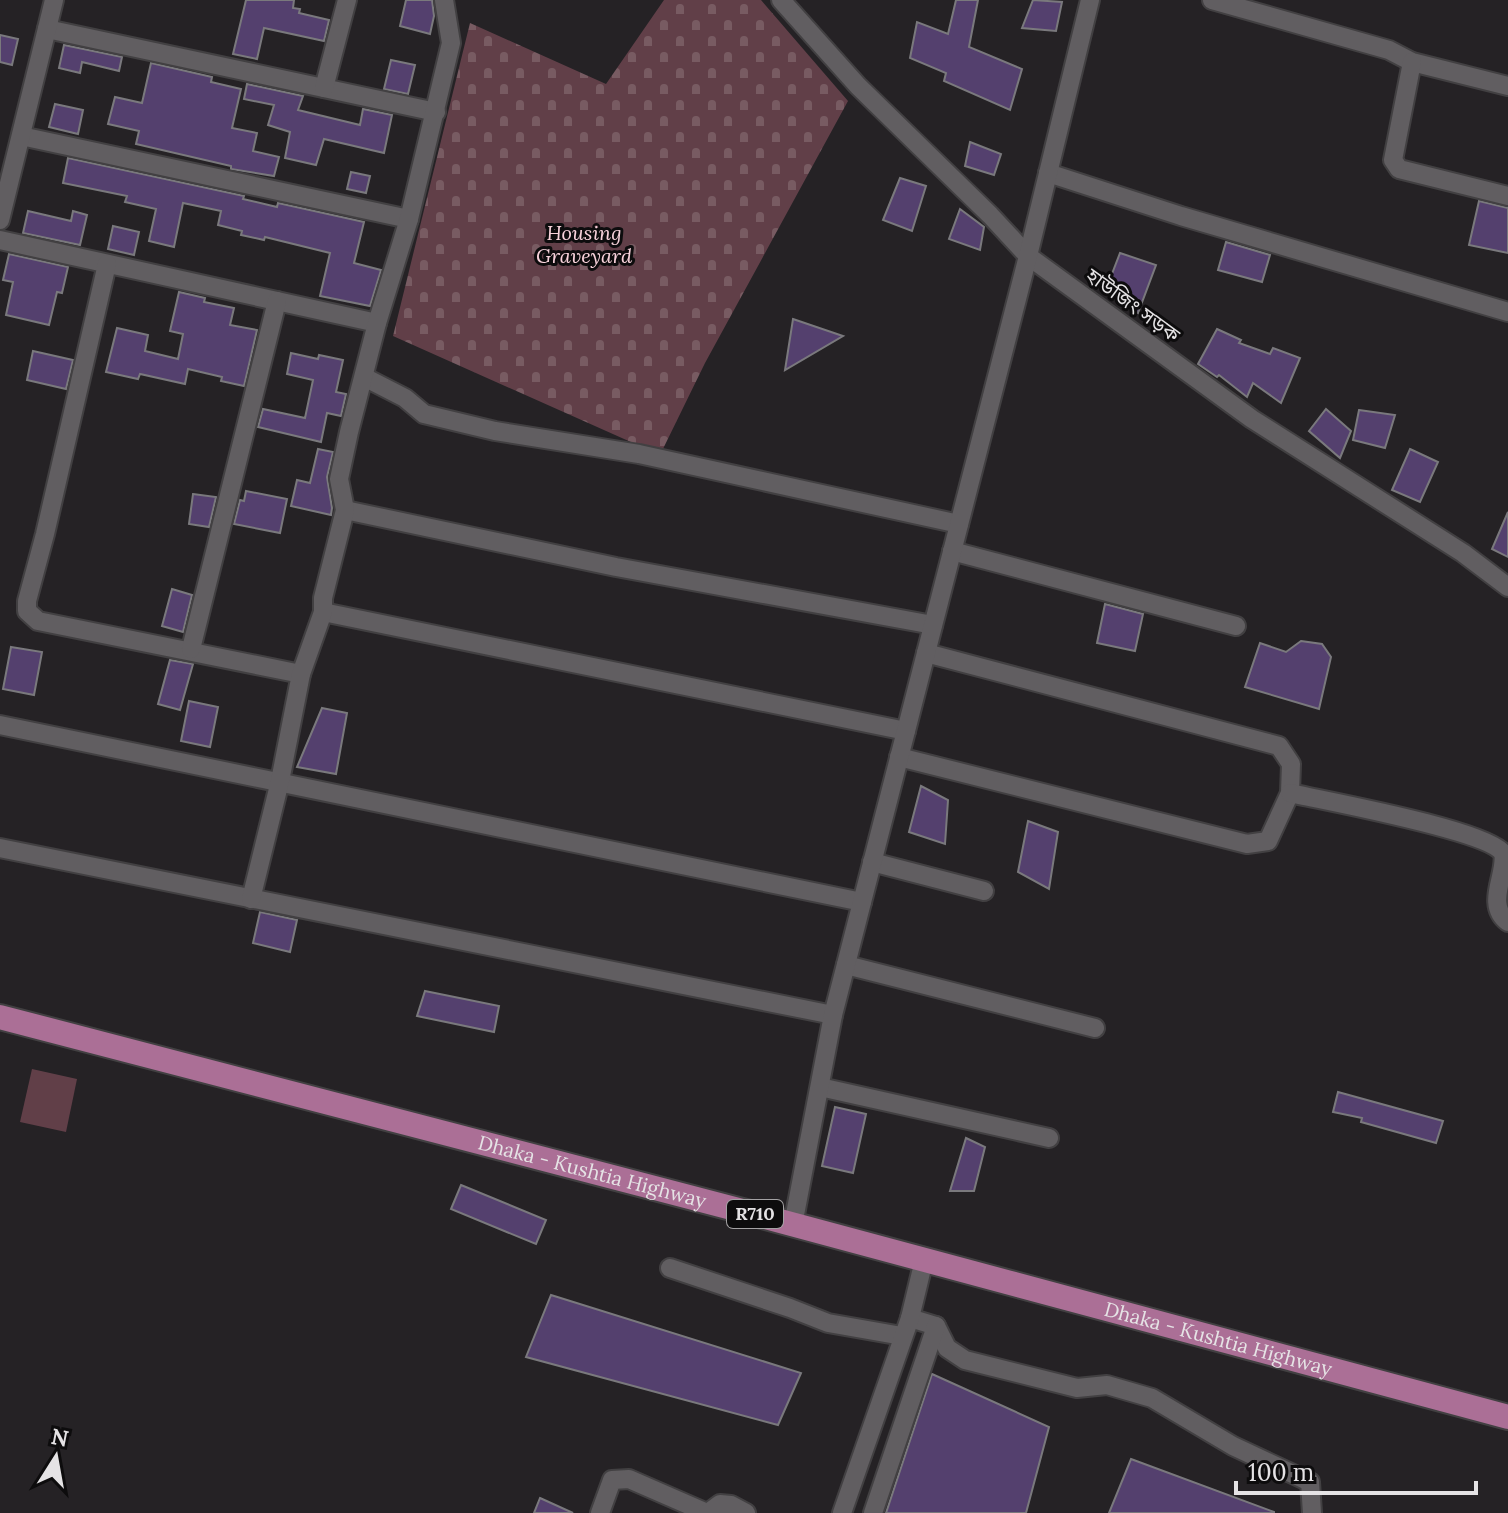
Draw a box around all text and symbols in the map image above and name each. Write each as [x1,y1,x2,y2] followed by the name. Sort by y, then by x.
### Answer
[536,220,633,268] park label: Housing Graveyard
[1081,262,1186,347] street label: হাউজিং সড়ক
[475,1129,709,1213] street label: Dhaka - Kushtia Highway
[727,1200,783,1228] road number: R710
[1102,1296,1335,1381] street label: Dhaka - Kushtia Highway
[16,1417,96,1497] north arrow
[49,1422,71,1453] text: N
[1236,1445,1476,1495] scale bar
[1248,1457,1314,1488] text: 100 m

